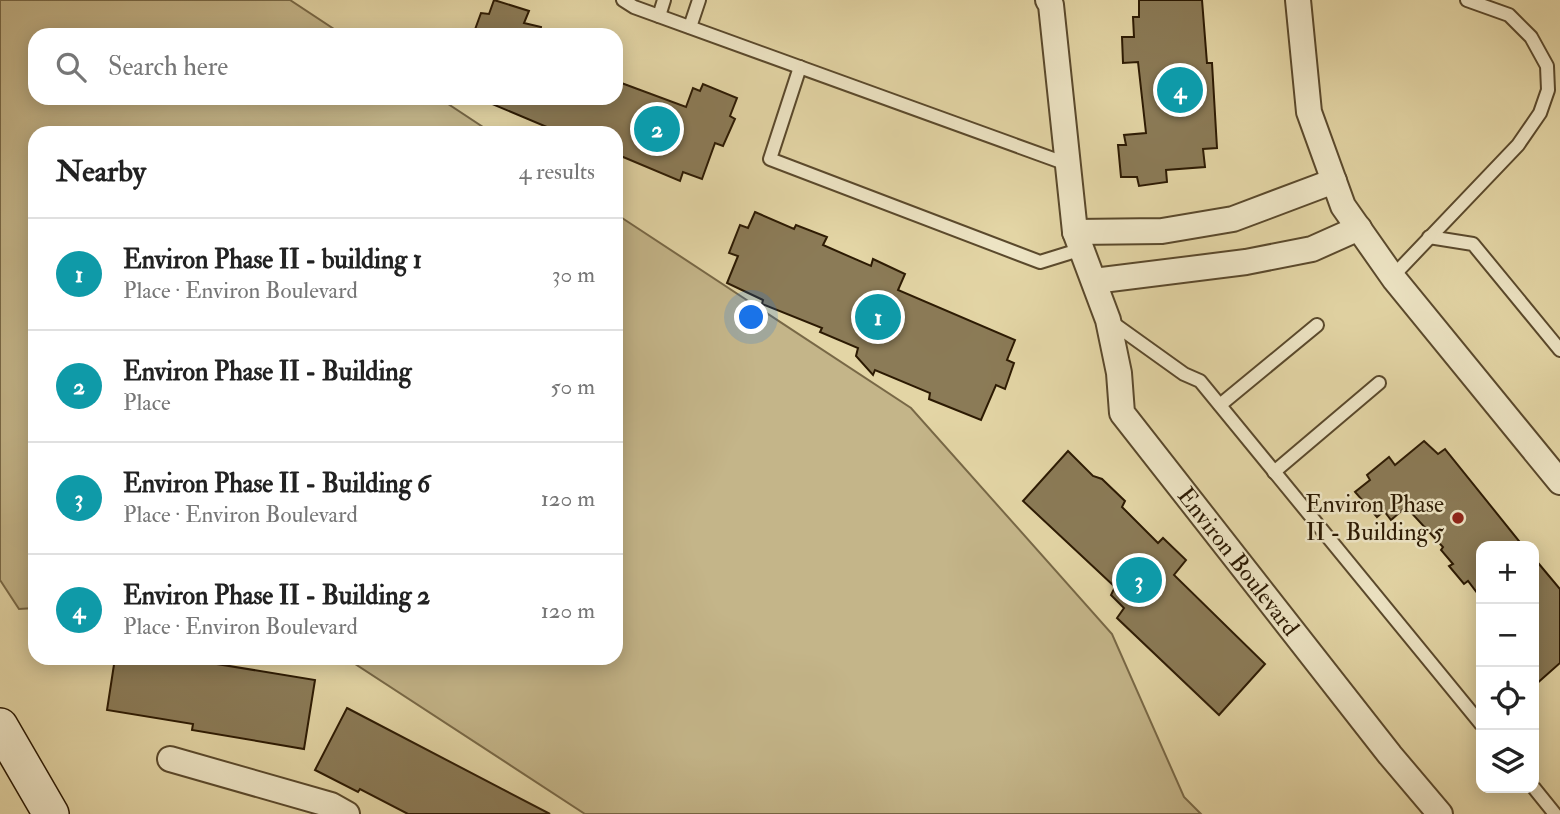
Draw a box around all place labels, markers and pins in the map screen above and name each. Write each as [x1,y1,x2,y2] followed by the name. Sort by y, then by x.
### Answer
[1157,64,1203,116] pin: 4
[634,103,680,155] pin: 2
[855,291,901,343] pin: 1
[1305,489,1444,548] place label: Environ Phase II - Building 5
[1450,510,1466,526] marker: Environ Phase II - Building 5
[1116,554,1162,606] pin: 3

